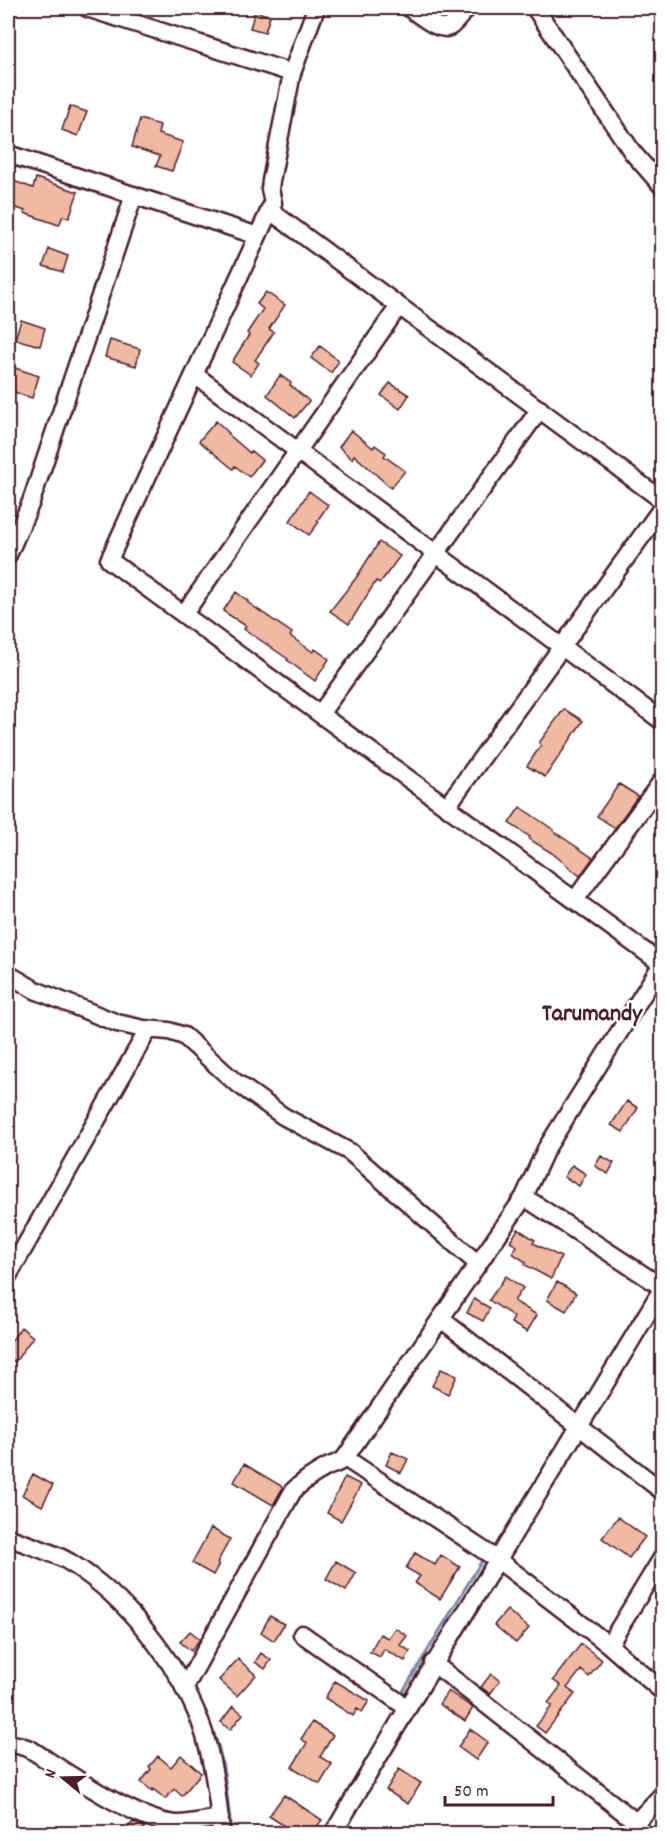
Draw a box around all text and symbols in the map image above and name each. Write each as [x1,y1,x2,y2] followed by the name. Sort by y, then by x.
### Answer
[542,998,643,1032] district label: Tarumandy
[33,1748,93,1808] north arrow
[39,1766,63,1781] text: N
[445,1769,553,1807] scale bar
[454,1780,489,1805] text: 50 m

